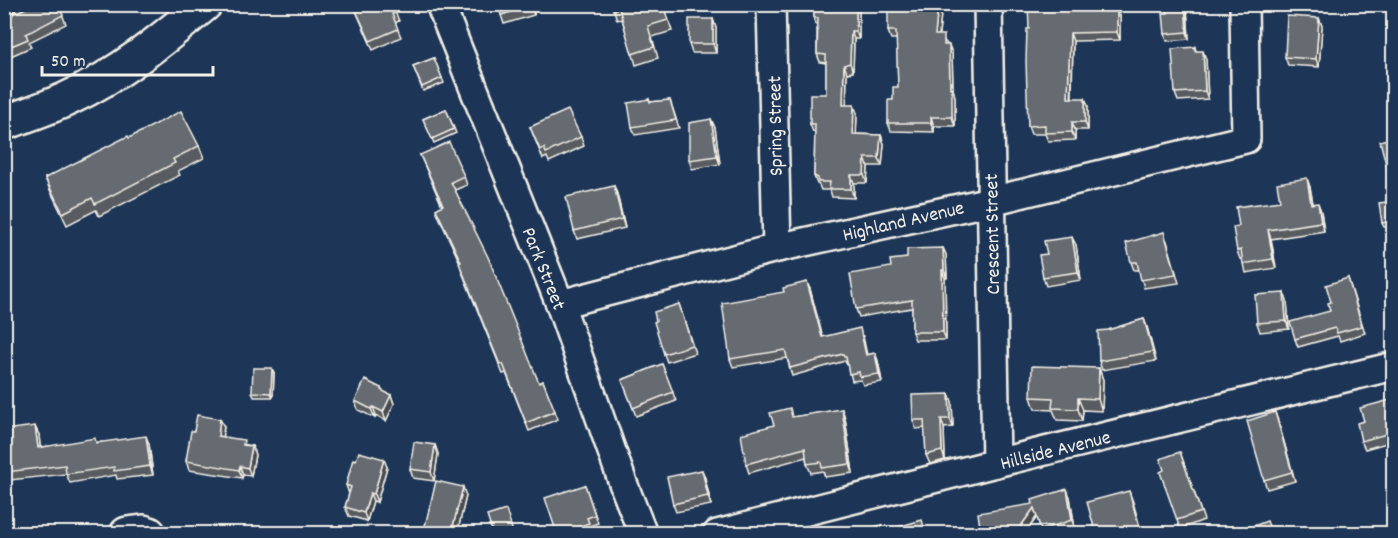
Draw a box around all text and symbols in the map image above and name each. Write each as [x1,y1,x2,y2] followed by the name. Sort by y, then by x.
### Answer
[42,39,213,77] scale bar
[51,50,86,75] text: 50 m
[762,76,792,176] street label: Spring Street
[979,173,1009,295] street label: Crescent Street
[840,195,967,250] street label: Highland Avenue
[513,223,572,315] street label: Park Street
[998,425,1114,479] street label: Hillside Avenue

